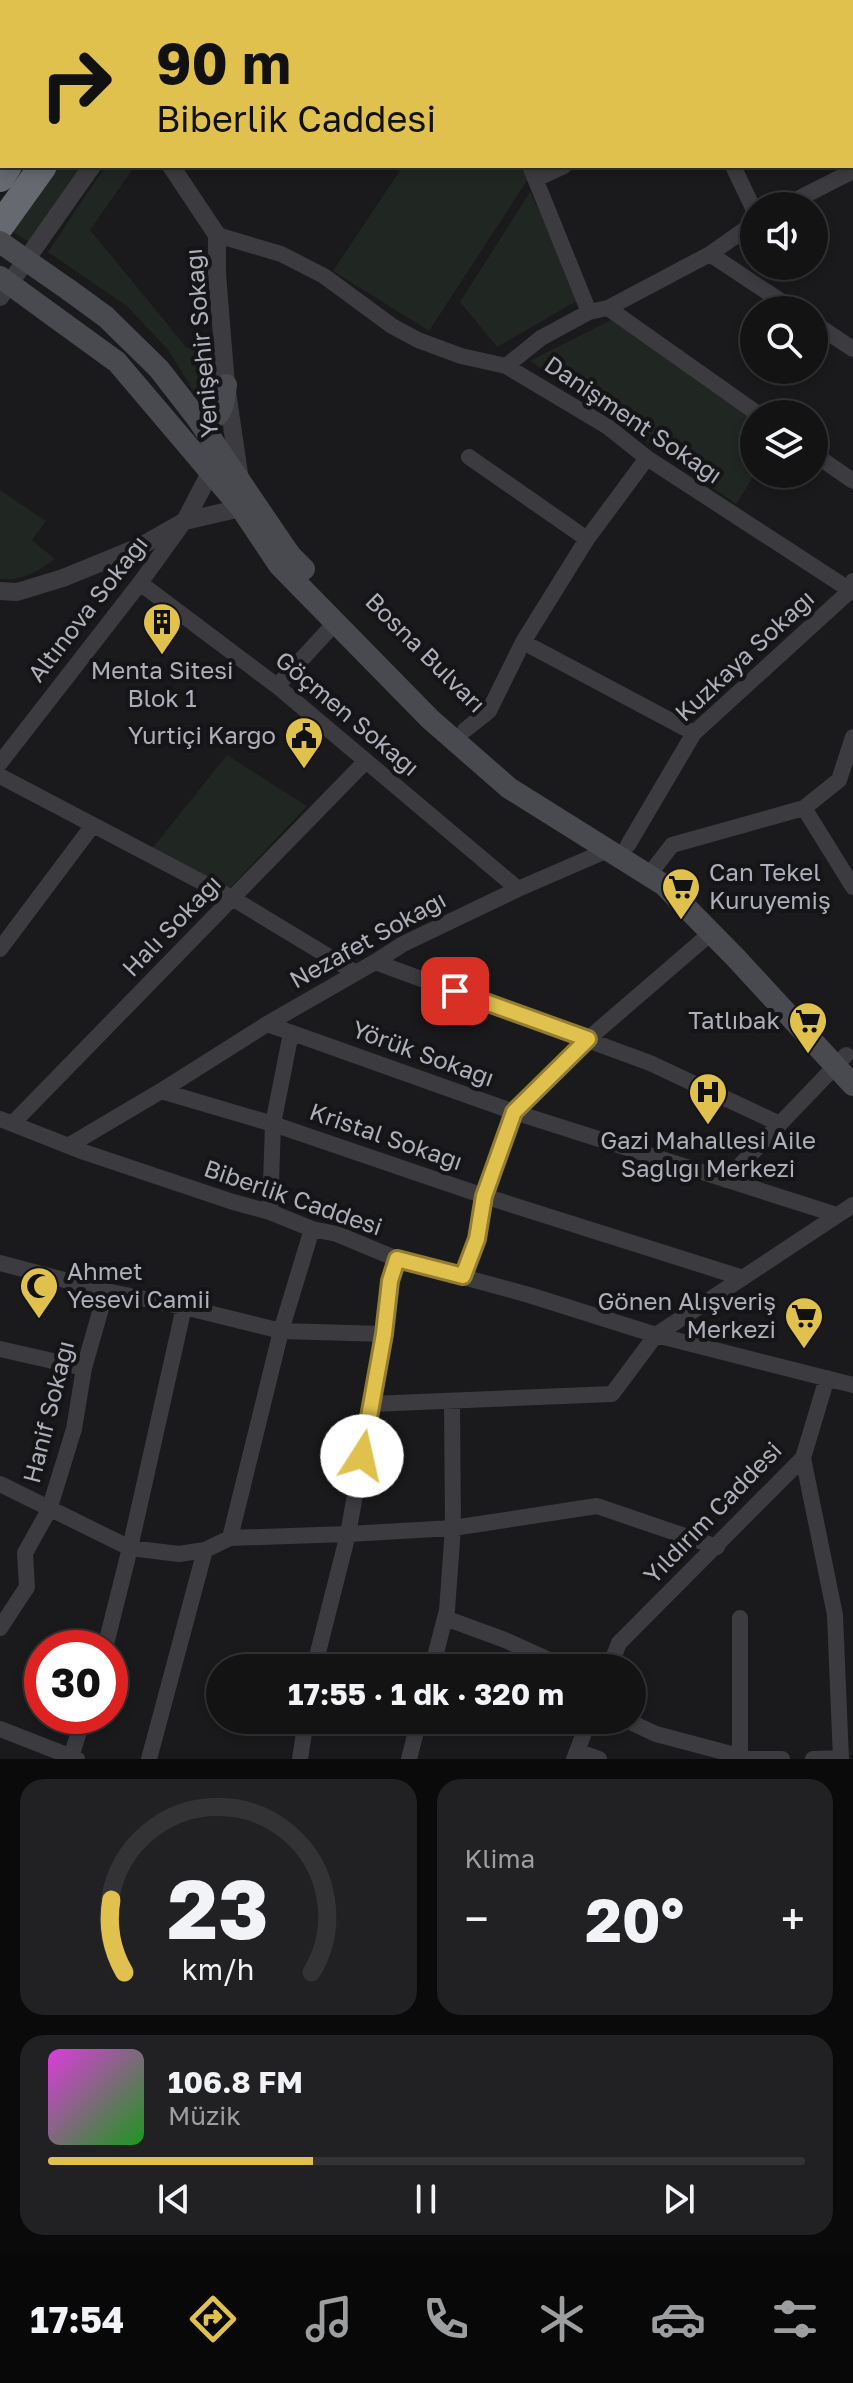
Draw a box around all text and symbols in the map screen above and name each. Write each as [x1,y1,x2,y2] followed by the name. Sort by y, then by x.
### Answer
[156,29,291,96] text: 90 m
[24,32,128,136] icon: right
[156,97,436,140] text: Biberlik Caddesi
[740,192,828,488] map controls
[740,192,828,280] button: sound
[178,247,223,439] street label: Yenişehir Sokağı
[740,296,828,384] button: search
[540,349,728,489] street label: Danişment Sokağı
[740,400,828,488] button: layers
[21,529,153,687] street label: Altınova Sokağı
[669,583,819,727] street label: Kuzkaya Sokağı
[360,586,492,718] street label: Bosna Bulvarı
[141,601,183,656] building icon: Menta Sitesi Blok 1
[270,644,426,781] street label: Göçmen Sokağı
[91,655,233,712] place label: Menta Sitesi Blok 1
[283,715,325,770] public building icon: Yurtiçi Kargo
[128,720,276,749] place label: Yurtiçi Kargo
[709,857,831,914] place label: Can Tekel Kuruyemiş
[660,866,702,921] supermarket icon: Can Tekel Kuruyemiş
[115,868,226,982] street label: Halı Sokağı
[284,884,450,994] street label: Nezafet Sokağı
[421,957,489,1025] pin
[433,969,477,1013] icon: arrive
[787,1000,829,1055] supermarket icon: Tatlıbak
[688,1005,780,1034] place label: Tatlıbak
[348,1013,499,1092] street label: Yörük Sokağı
[687,1071,729,1126] hospital icon: Gazi Mahallesi Aile Sağlığı Merkezi
[306,1096,467,1175] street label: Kristal Sokağı
[600,1125,816,1182] place label: Gazi Mahallesi Aile Sağlığı Merkezi
[201,1152,386,1241] street label: Biberlik Caddesi
[67,1256,210,1313] place label: Ahmet Yesevi Camii
[18,1265,60,1320] mosque icon: Ahmet Yesevi Camii
[597,1286,776,1343] place label: Gönen Alışveriş Merkezi
[783,1295,825,1350] supermarket icon: Gönen Alışveriş Merkezi
[16,1337,79,1486] street label: Hanif Sokağı
[320,1414,404,1498] position arrow
[637,1435,787,1589] street label: Yıldırım Caddesi
[24,1630,128,1734] speed limit sign: 30
[288,1676,564,1712] text: 17:55 · 1 dk · 320 m
[465,1843,535,1874] text: Klima
[168,1857,269,1957] text: 23
[585,1883,684,1955] text: 20°
[465,1892,489,1945] text: −
[781,1892,805,1945] text: +
[182,1952,255,1986] text: km/h
[168,2064,303,2100] text: 106.8 FM
[168,2100,241,2131] text: Müzik
[152,2177,196,2221] icon: previous
[404,2177,448,2221] icon: pause
[657,2177,701,2221] icon: next
[185,2291,241,2347] icon: directions
[301,2291,357,2347] icon: music
[418,2291,474,2347] icon: phone
[534,2291,590,2347] icon: climate
[650,2291,706,2347] icon: car
[767,2291,823,2347] icon: filters
[30,2298,124,2341] text: 17:54

